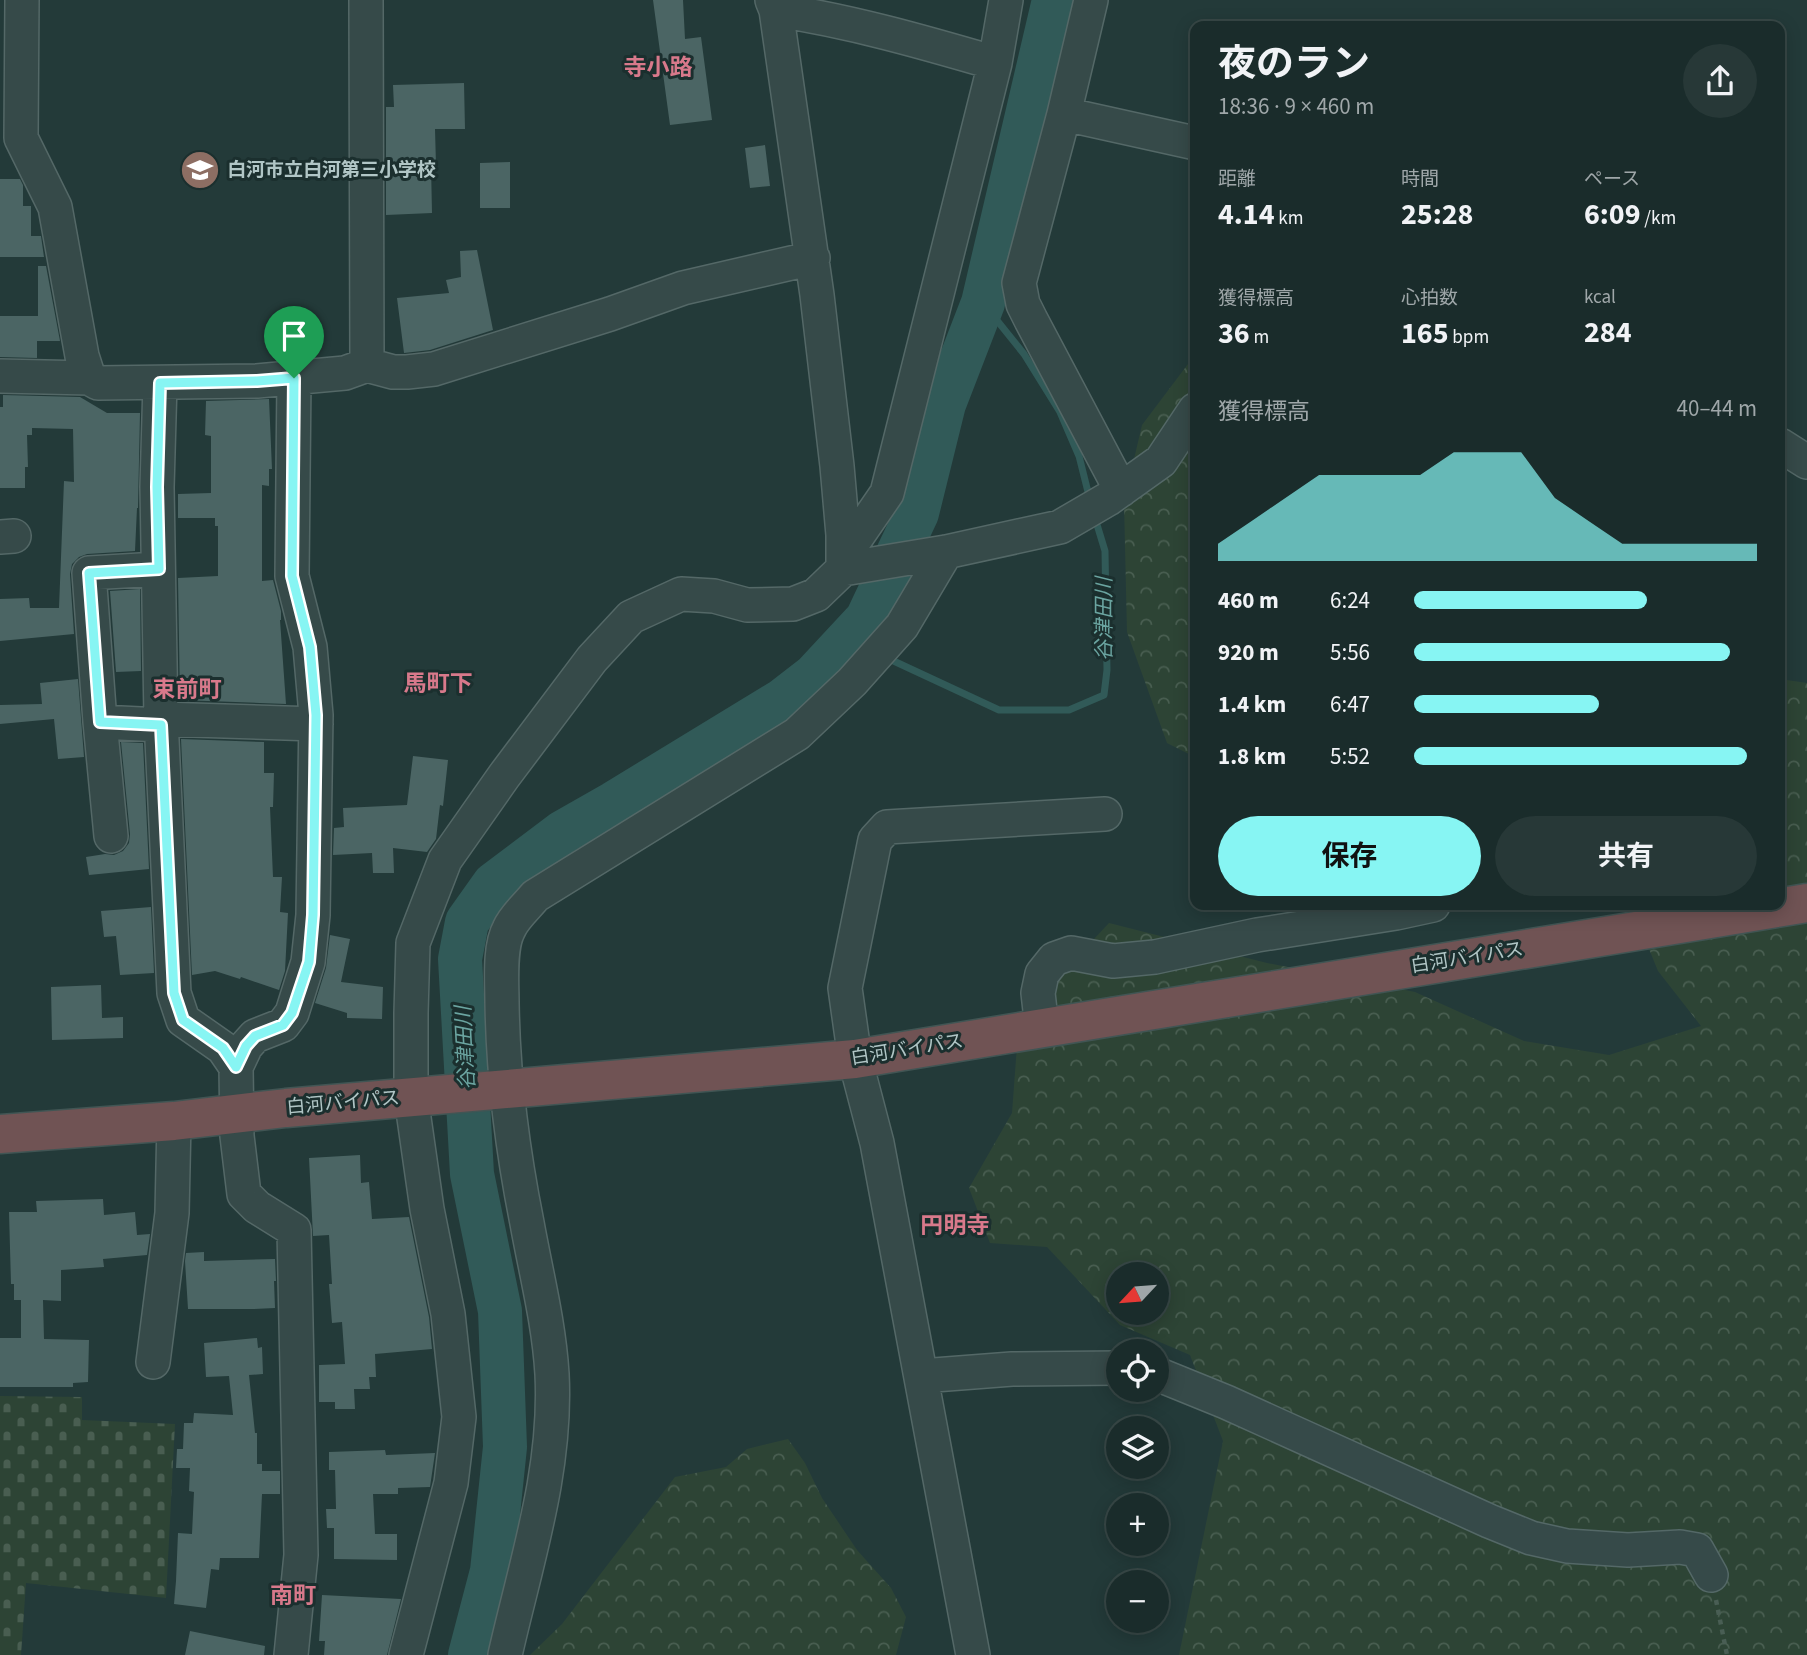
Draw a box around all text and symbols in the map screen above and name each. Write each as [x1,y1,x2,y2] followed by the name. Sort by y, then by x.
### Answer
[1218,37,1370,91] text: 夜のラン
[1683,44,1757,118] button: share
[624,51,693,84] district label: 寺小路
[1218,90,1374,123] text: 18:36 · 9 × 460 m
[179,149,221,191] school or university icon: 白河市立白河第三小学校
[227,157,436,184] place label: 白河市立白河第三小学校
[1218,166,1256,193] text: 距離
[1401,166,1439,193] text: 時間
[1584,166,1640,193] text: ペース
[1218,193,1275,236] text: 4.14
[1401,193,1473,236] text: 25:28
[1584,193,1641,236] text: 6:09
[1275,205,1304,232] text: km
[1641,205,1676,232] text: /km
[1584,284,1616,311] text: kcal
[1218,285,1294,312] text: 獲得標高
[1401,285,1458,312] text: 心拍数
[264,306,324,378] pin
[1584,311,1632,354] text: 284
[1218,312,1250,355] text: 36
[1401,312,1449,355] text: 165
[275,317,313,355] icon: arrive
[1250,324,1269,351] text: m
[1449,324,1489,351] text: bpm
[1677,392,1757,425] text: 40–44 m
[1218,395,1310,428] text: 獲得標高
[1089,575,1119,661] water label: 谷津田川
[1218,584,1279,617] text: 460 m
[1330,584,1370,617] text: 6:24
[1218,636,1279,669] text: 920 m
[1330,636,1370,669] text: 5:56
[404,667,473,700] district label: 馬町下
[153,673,222,706] district label: 束前町
[1218,688,1286,721] text: 1.4 km
[1330,688,1370,721] text: 6:47
[1218,740,1286,773] text: 1.8 km
[1330,740,1370,773] text: 5:52
[1218,816,1481,896] button: 保存
[1495,816,1757,896] button: 共有
[1409,936,1525,980] street label: 白河バイパス
[448,1003,482,1091] water label: 谷津田川
[849,1028,965,1072] street label: 白河バイパス
[285,1085,401,1121] street label: 白河バイパス
[921,1209,990,1242] district label: 円明寺
[1106,1262,1169,1325] north arrow
[1106,1262,1169,1633] map controls
[1106,1339,1169,1402] button: locate
[1106,1416,1169,1479] button: layers
[1106,1493,1169,1556] button: +
[1106,1570,1169,1633] button: −
[270,1579,316,1612] district label: 南町

